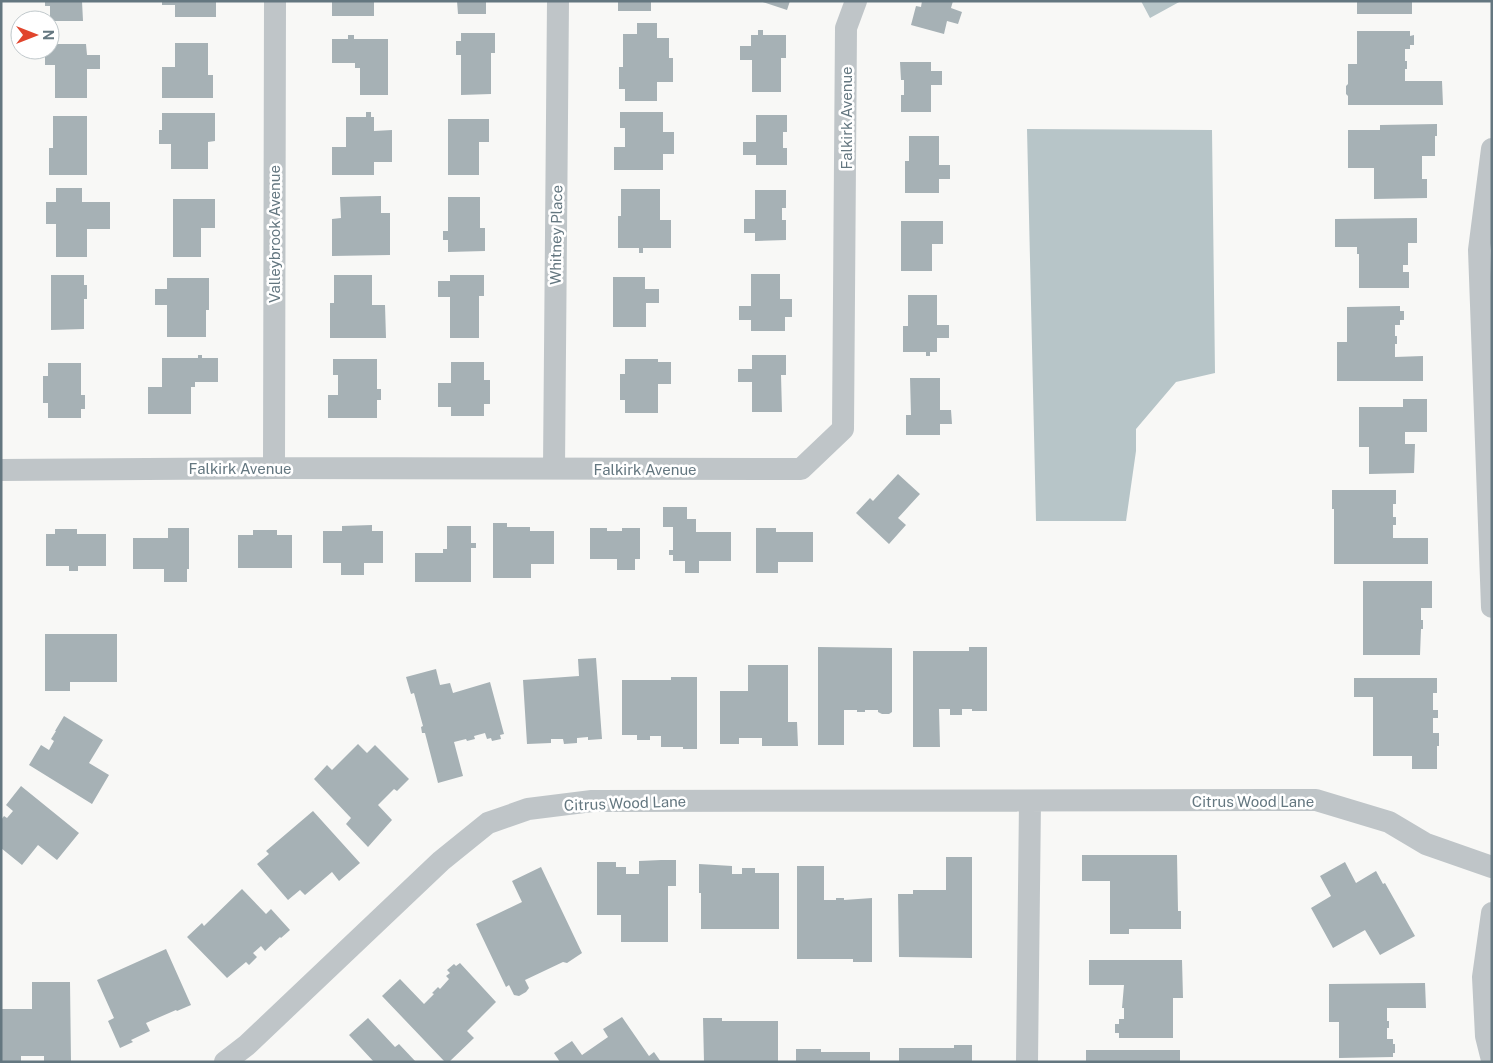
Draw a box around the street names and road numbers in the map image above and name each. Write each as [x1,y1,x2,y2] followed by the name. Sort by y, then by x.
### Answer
[838,66,855,170] street label: Falkirk Avenue
[266,165,283,303] street label: Valleybrook Avenue
[547,185,565,285] street label: Whitney Place
[188,460,292,477] street label: Falkirk Avenue
[593,461,697,478] street label: Falkirk Avenue
[564,792,686,814] street label: Citrus Wood Lane
[1192,793,1314,810] street label: Citrus Wood Lane

